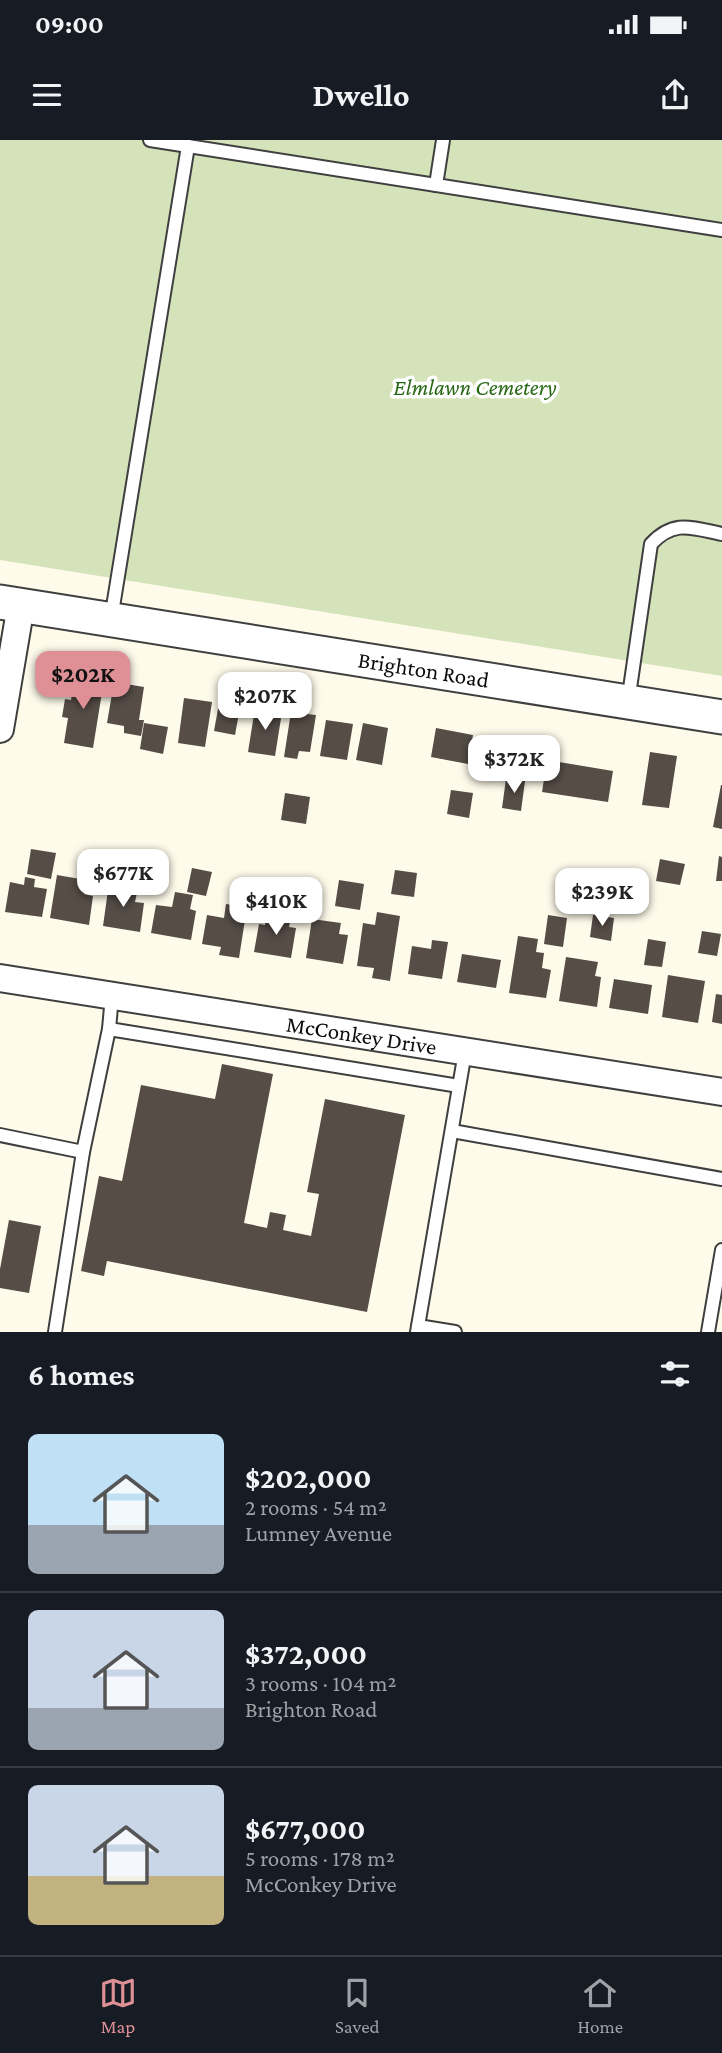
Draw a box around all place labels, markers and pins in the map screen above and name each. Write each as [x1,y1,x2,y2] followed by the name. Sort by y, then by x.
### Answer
[34,652,132,711] pin: $202K
[216,672,314,732] pin: $207K
[465,736,563,795] pin: $372K
[74,850,172,909] pin: $677K
[553,868,651,928] pin: $239K
[227,878,325,937] pin: $410K

